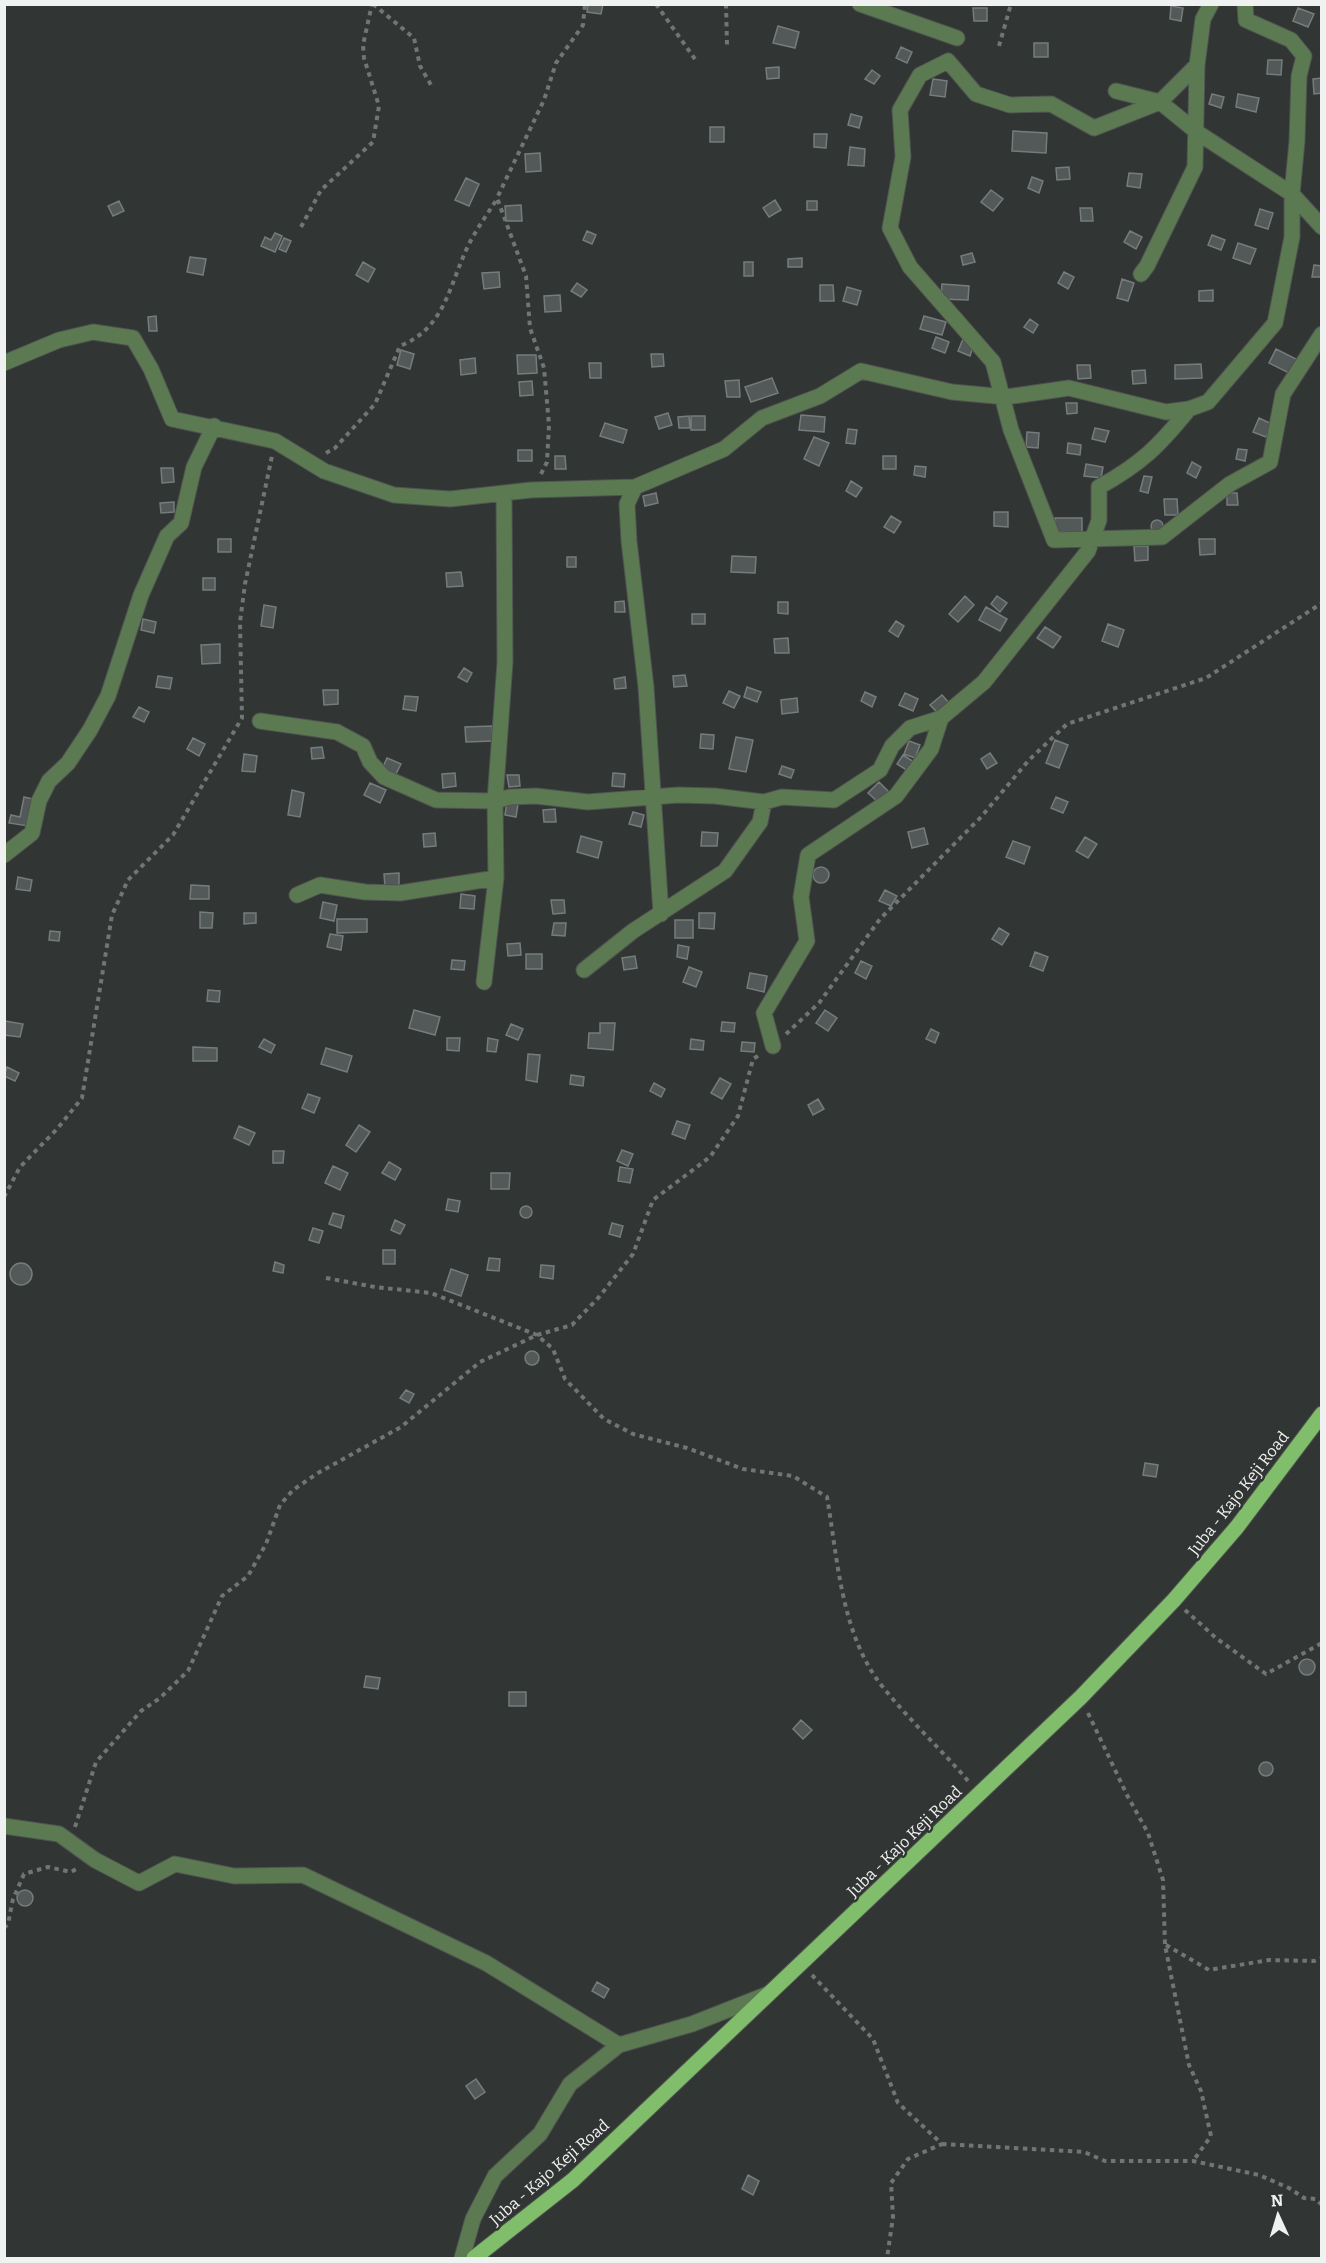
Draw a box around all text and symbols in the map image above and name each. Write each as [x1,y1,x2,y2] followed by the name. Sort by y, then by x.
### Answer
[1184,1427,1293,1560] street label: Juba - Kajo Keji Road
[842,1781,966,1902] street label: Juba - Kajo Keji Road
[485,2115,613,2230] street label: Juba - Kajo Keji Road
[1248,2185,1308,2245] north arrow
[1270,2191,1284,2210] text: N

